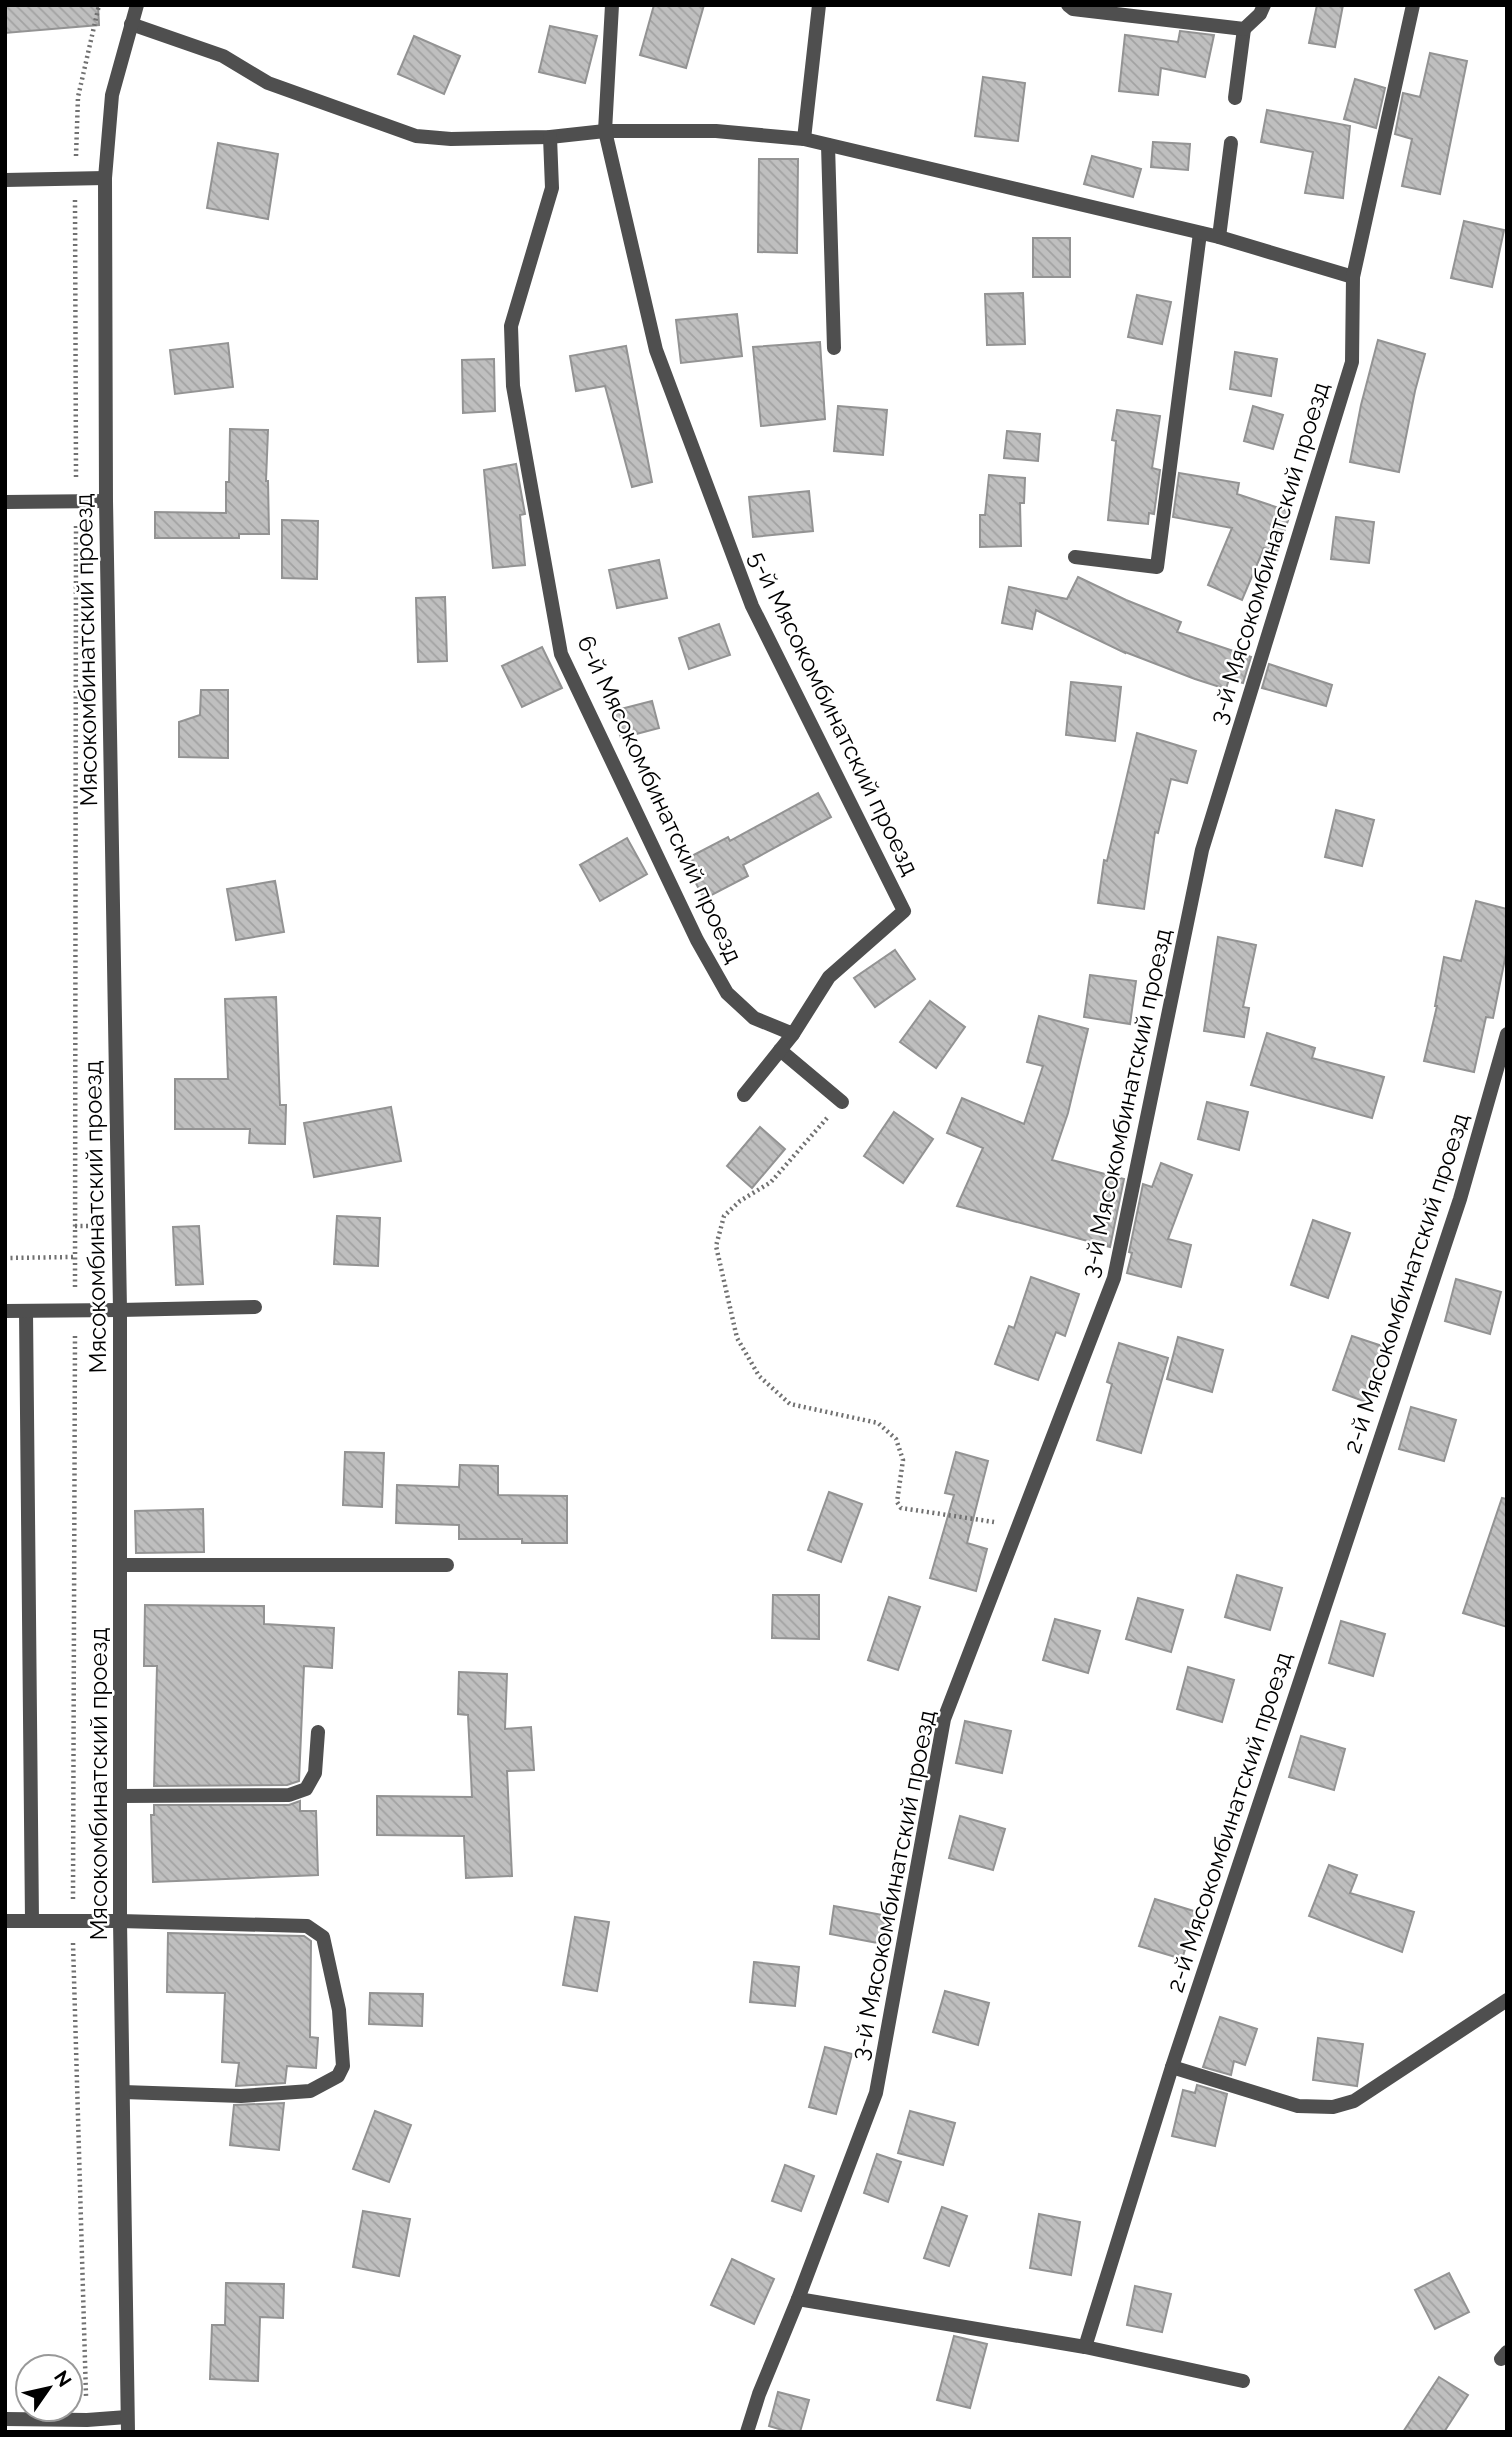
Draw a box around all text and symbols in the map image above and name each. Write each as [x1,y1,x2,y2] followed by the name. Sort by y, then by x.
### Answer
[1203,378,1335,728] street label: 3-й Мясокомбинатский проезд
[69,493,103,807] street label: Мясокомбинатский проезд
[743,546,925,880] street label: 5-й Мясокомбинатский проезд
[571,631,749,967] street label: 6-й Мясокомбинатский проезд
[1075,926,1177,1280] street label: 3-й Мясокомбинатский проезд
[78,1060,112,1374] street label: Мясокомбинатский проезд
[1337,1109,1475,1457] street label: 2-й Мясокомбинатский проезд
[84,1627,113,1940] street label: Мясокомбинатский проезд
[1160,1648,1298,1996] street label: 2-й Мясокомбинатский проезд
[845,1707,941,2063] street label: 3-й Мясокомбинатский проезд
[14,2353,84,2423] north arrow
[50,2366,76,2391] text: N

